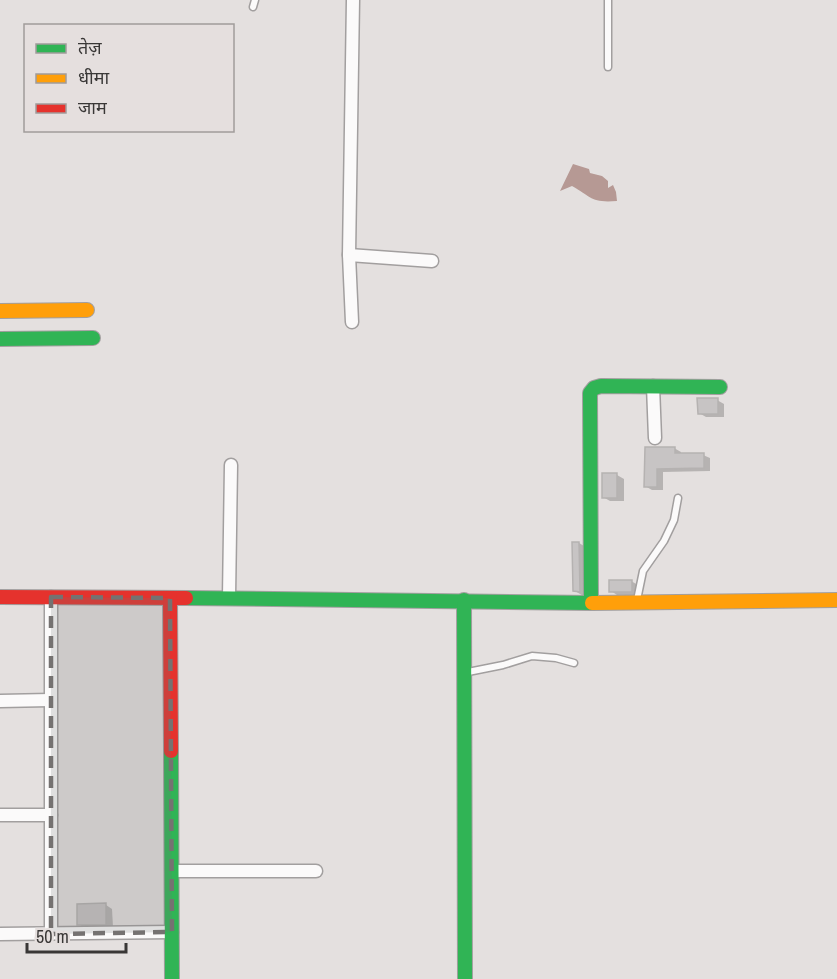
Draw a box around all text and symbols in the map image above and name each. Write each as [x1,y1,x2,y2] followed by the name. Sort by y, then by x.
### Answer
[24,24,234,132] legend
[78,35,102,60] text: तेज़
[78,65,109,90] text: धीमा
[78,95,108,120] text: जाम
[27,916,126,954] scale bar
[36,924,69,949] text: 50 m

